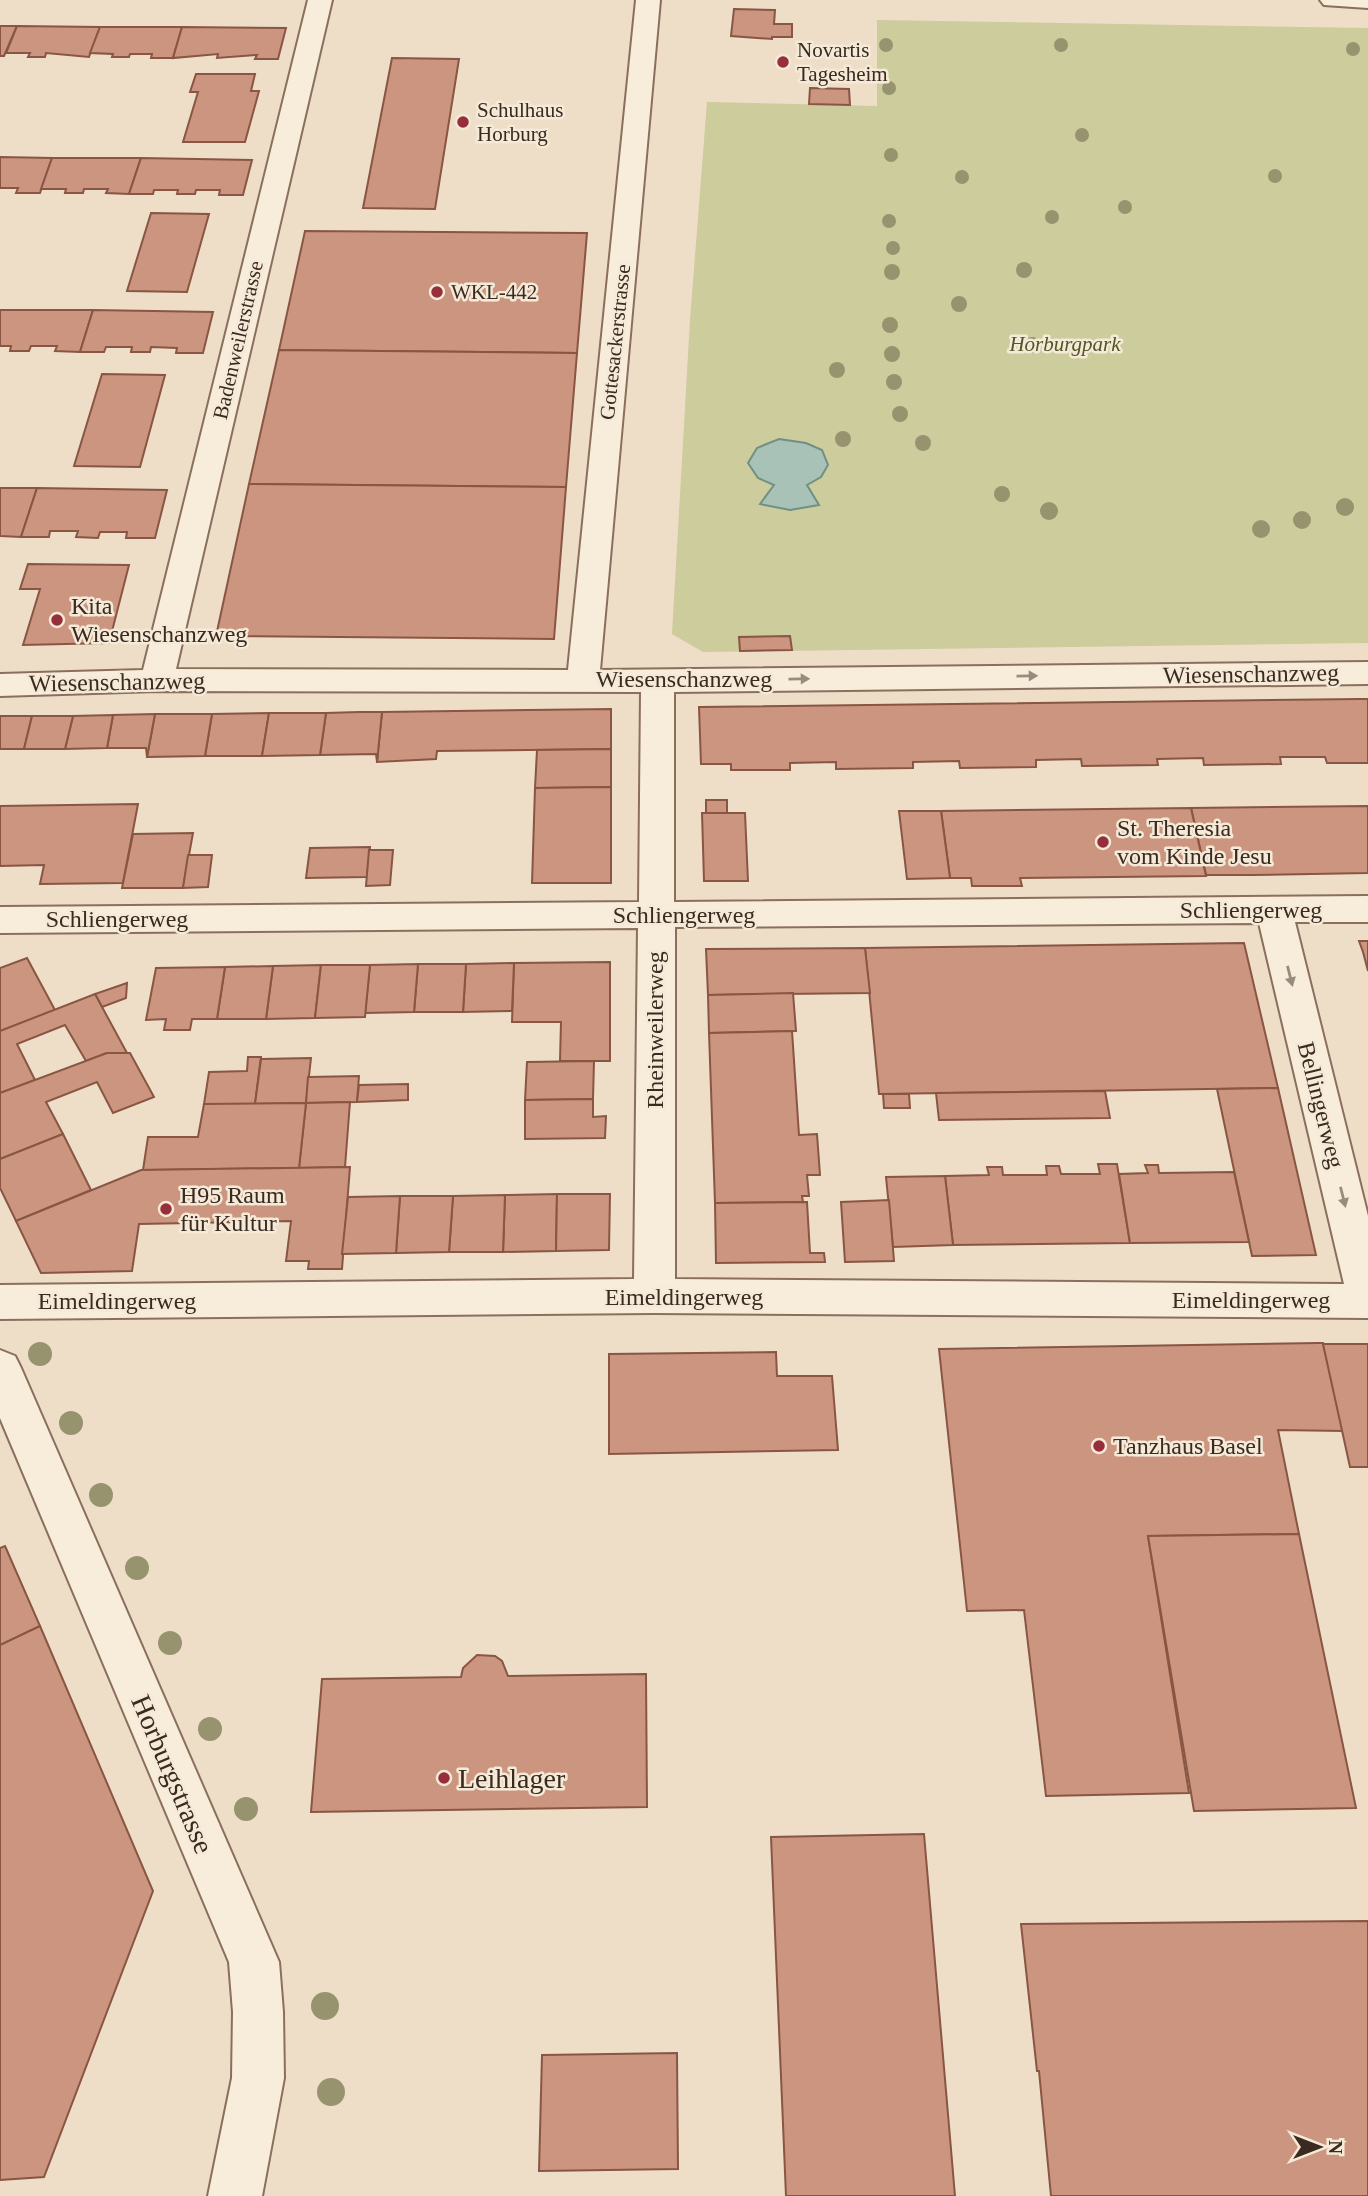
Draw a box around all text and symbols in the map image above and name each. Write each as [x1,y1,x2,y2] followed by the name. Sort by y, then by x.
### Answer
[797,38,888,86] place label: Novartis Tagesheim
[775,54,791,70] marker: Novartis Tagesheim
[477,98,563,146] place label: Schulhaus Horburg
[455,114,471,130] marker: Schulhaus Horburg
[208,258,268,422] street label: Badenweilerstrasse
[595,263,635,421] street label: Gottesackerstrasse
[451,280,537,304] place label: WKL-442
[429,284,445,300] marker: WKL-442
[1008,332,1121,356] park label: Horburgpark
[71,593,247,647] place label: Kita Wiesenschanzweg
[49,612,65,628] marker: Kita Wiesenschanzweg
[1163,659,1339,689] street label: Wiesenschanzweg
[596,666,772,692] street label: Wiesenschanzweg
[29,667,205,697] street label: Wiesenschanzweg
[1016,670,1038,682] one-way arrow
[789,673,811,685] one-way arrow
[1117,815,1272,869] place label: St. Theresia vom Kinde Jesu
[1095,834,1111,850] marker: St. Theresia vom Kinde Jesu
[1180,897,1322,923] street label: Schliengerweg
[613,902,755,928] street label: Schliengerweg
[46,906,188,932] street label: Schliengerweg
[642,951,668,1109] street label: Rheinweilerweg
[1285,965,1296,987] one-way arrow
[1293,1039,1349,1171] street label: Bellingerweg
[180,1182,285,1236] place label: H95 Raum für Kultur
[1338,1186,1349,1208] one-way arrow
[158,1201,174,1217] marker: H95 Raum für Kultur
[605,1284,763,1310] street label: Eimeldingerweg
[1172,1287,1330,1313] street label: Eimeldingerweg
[38,1288,196,1314] street label: Eimeldingerweg
[1113,1433,1263,1459] place label: Tanzhaus Basel
[1091,1438,1107,1454] marker: Tanzhaus Basel
[125,1690,220,1858] street label: Horburgstrasse
[458,1763,566,1794] place label: Leihlager
[436,1770,452,1786] marker: Leihlager
[1284,2112,1354,2182] north arrow
[1325,2140,1346,2154] text: N

